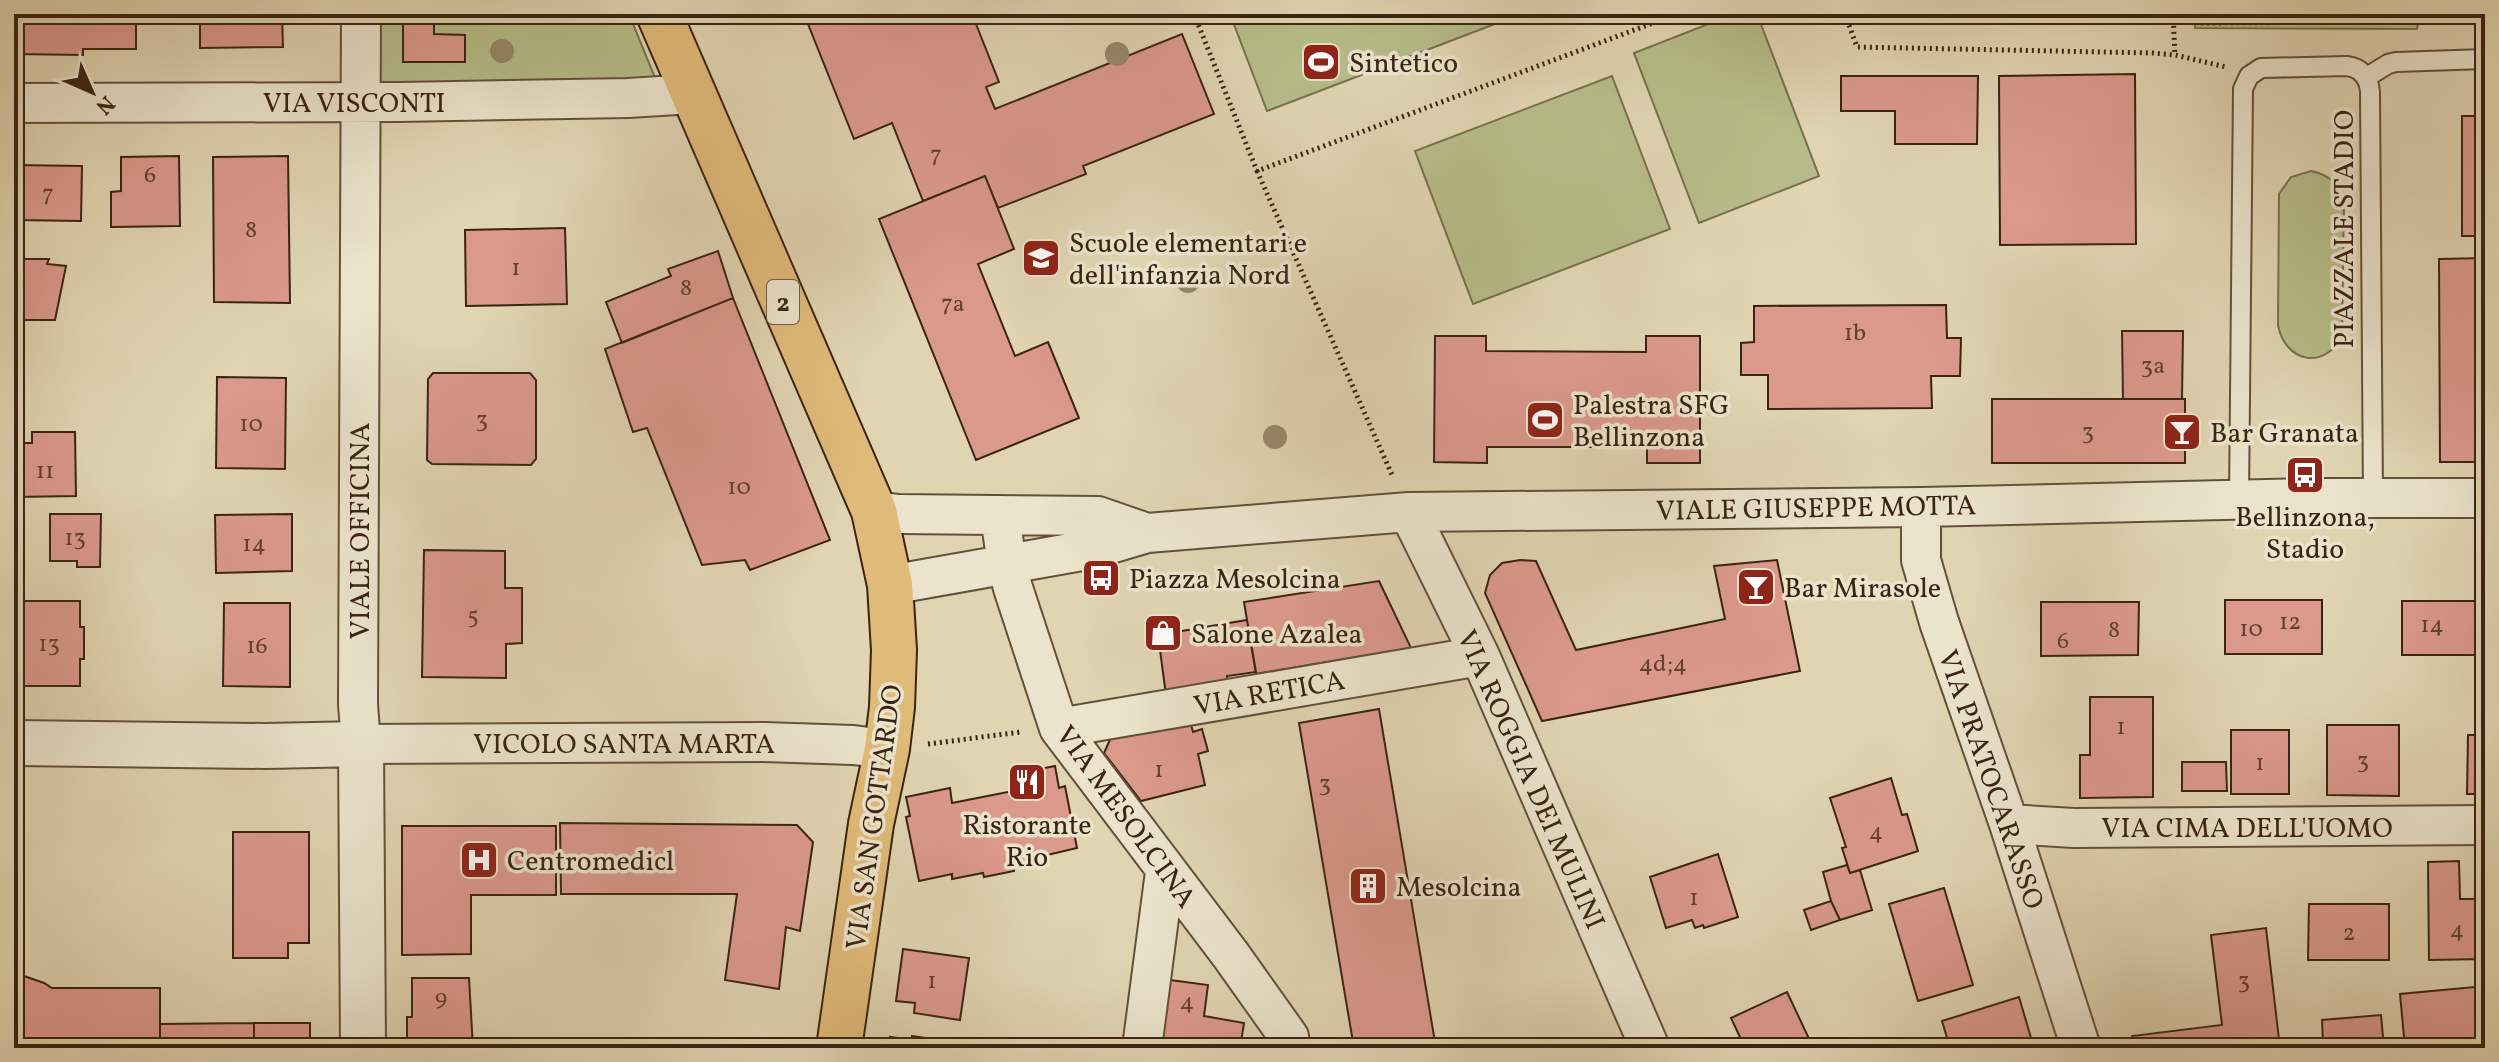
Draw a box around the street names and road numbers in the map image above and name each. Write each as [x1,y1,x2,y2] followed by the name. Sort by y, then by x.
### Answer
[263,85,445,124] street label: VIA VISCONTI
[2326,110,2365,348] street label: PIAZZALE STADIO
[767,280,799,324] road number: 2
[342,422,381,639] street label: VIALE OFFICINA
[1656,487,1977,532] street label: VIALE GIUSEPPE MOTTA
[1446,624,1613,936] street label: VIA ROGGIA DEI MULINI
[1927,645,2052,915] street label: VIA PRATOCARASSO
[1191,662,1348,727] street label: VIA RETICA
[838,682,913,952] street label: VIA SAN GOTTARDO
[1045,718,1205,917] street label: VIA MESOLCINA
[473,726,775,765] street label: VICOLO SANTA MARTA
[2101,810,2393,849] street label: VIA CIMA DELL'UOMO

